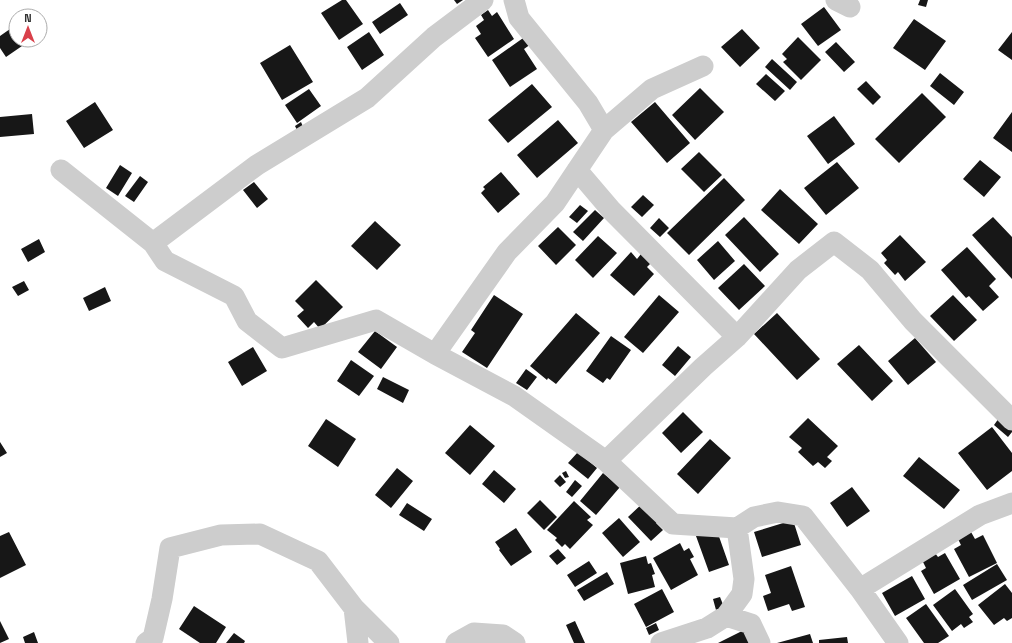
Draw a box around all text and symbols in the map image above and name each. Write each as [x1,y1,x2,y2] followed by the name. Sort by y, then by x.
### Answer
[8,8,48,48] north arrow
[24,11,32,25] text: N

